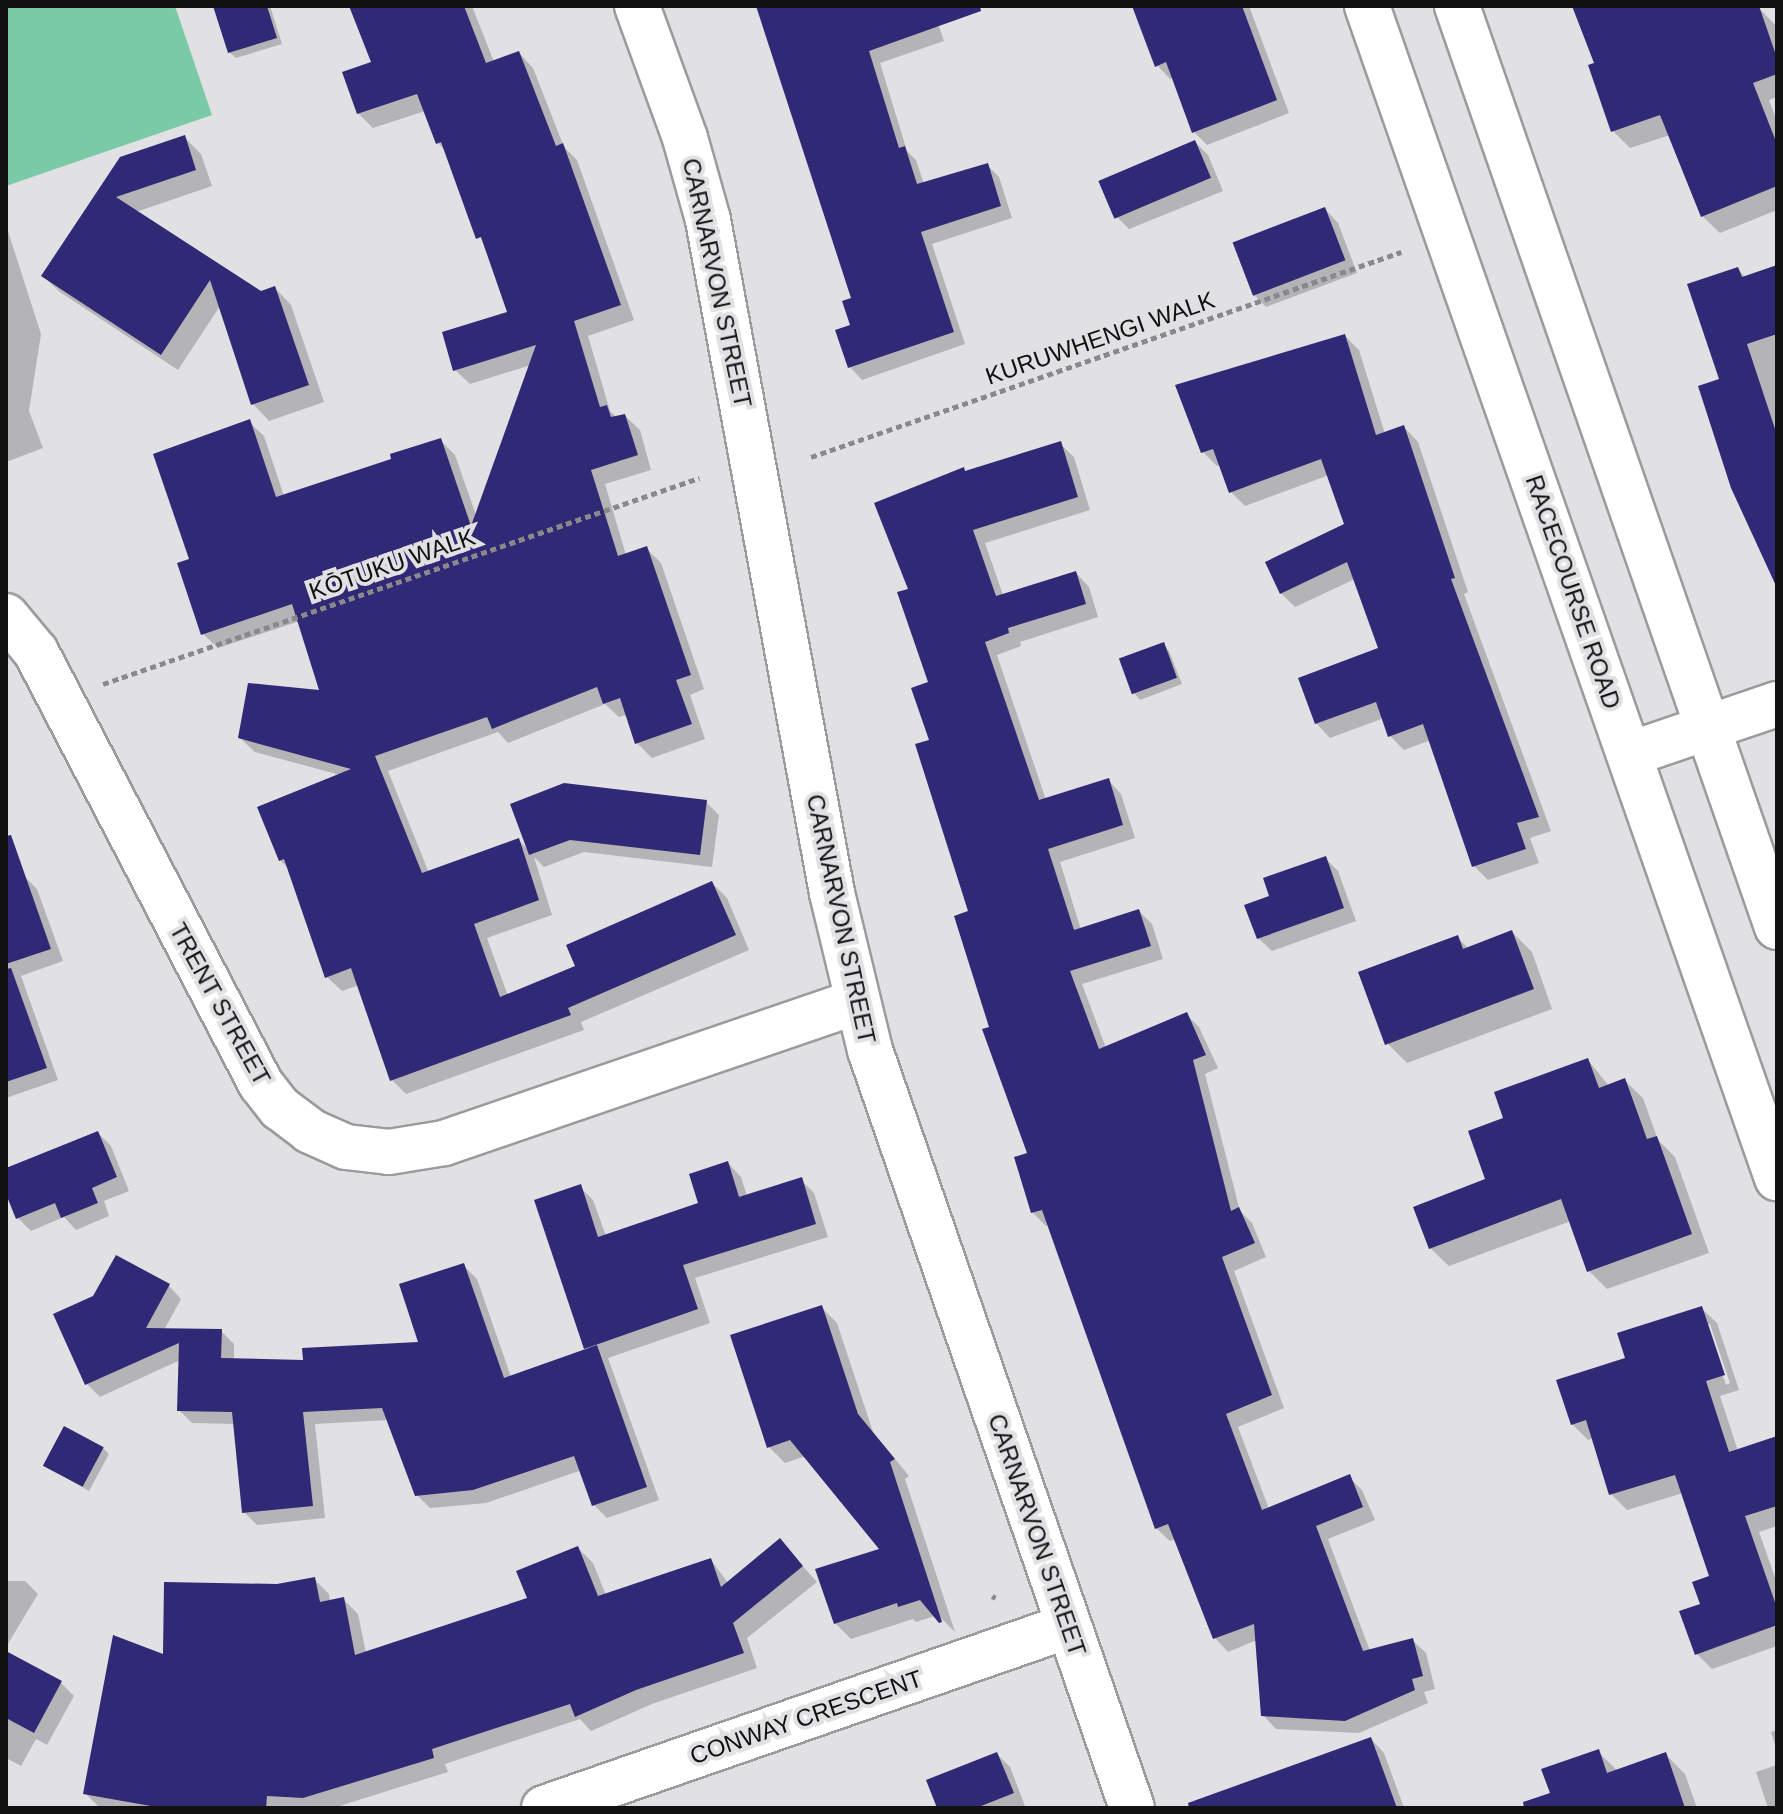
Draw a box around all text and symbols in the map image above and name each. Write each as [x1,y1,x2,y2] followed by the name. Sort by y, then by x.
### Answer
[676,156,758,410] street label: CARNARVON STREET
[982,285,1218,391] street label: KURUWHENGI WALK
[1519,471,1627,713] street label: RACECOURSE ROAD
[305,522,479,606] street label: KŌTUKU WALK
[800,792,882,1046] street label: CARNARVON STREET
[163,918,277,1090] street label: TRENT STREET
[982,1410,1092,1660] street label: CARNARVON STREET
[686,1664,926,1770] street label: CONWAY CRESCENT

